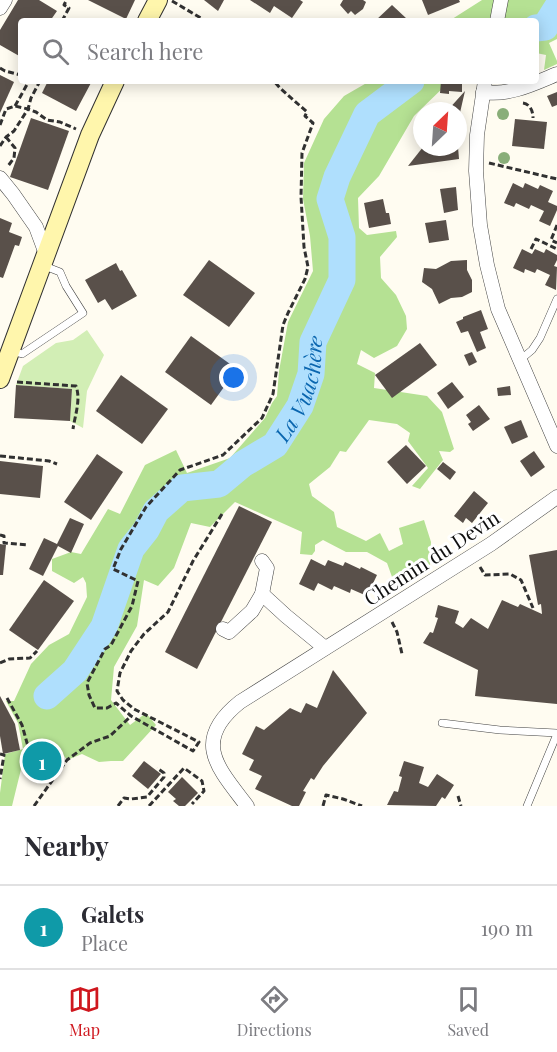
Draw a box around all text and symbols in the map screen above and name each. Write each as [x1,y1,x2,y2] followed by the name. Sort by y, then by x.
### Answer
[18,18,539,84] search box
[39,35,72,68] icon: search
[87,36,203,66] text: Search here
[413,102,467,156] north arrow
[267,330,328,447] water label: La Vuachère
[219,363,248,392] your location
[358,503,504,611] street label: Chemin du Devin
[22,738,62,783] pin: 1
[24,828,109,863] text: Nearby
[81,899,144,929] text: Galets
[40,914,47,941] text: 1
[481,914,533,941] text: 190 m
[81,929,128,956] text: Place
[68,983,101,1040] tab: Map
[237,983,312,1040] tab: Directions
[447,983,489,1040] tab: Saved

